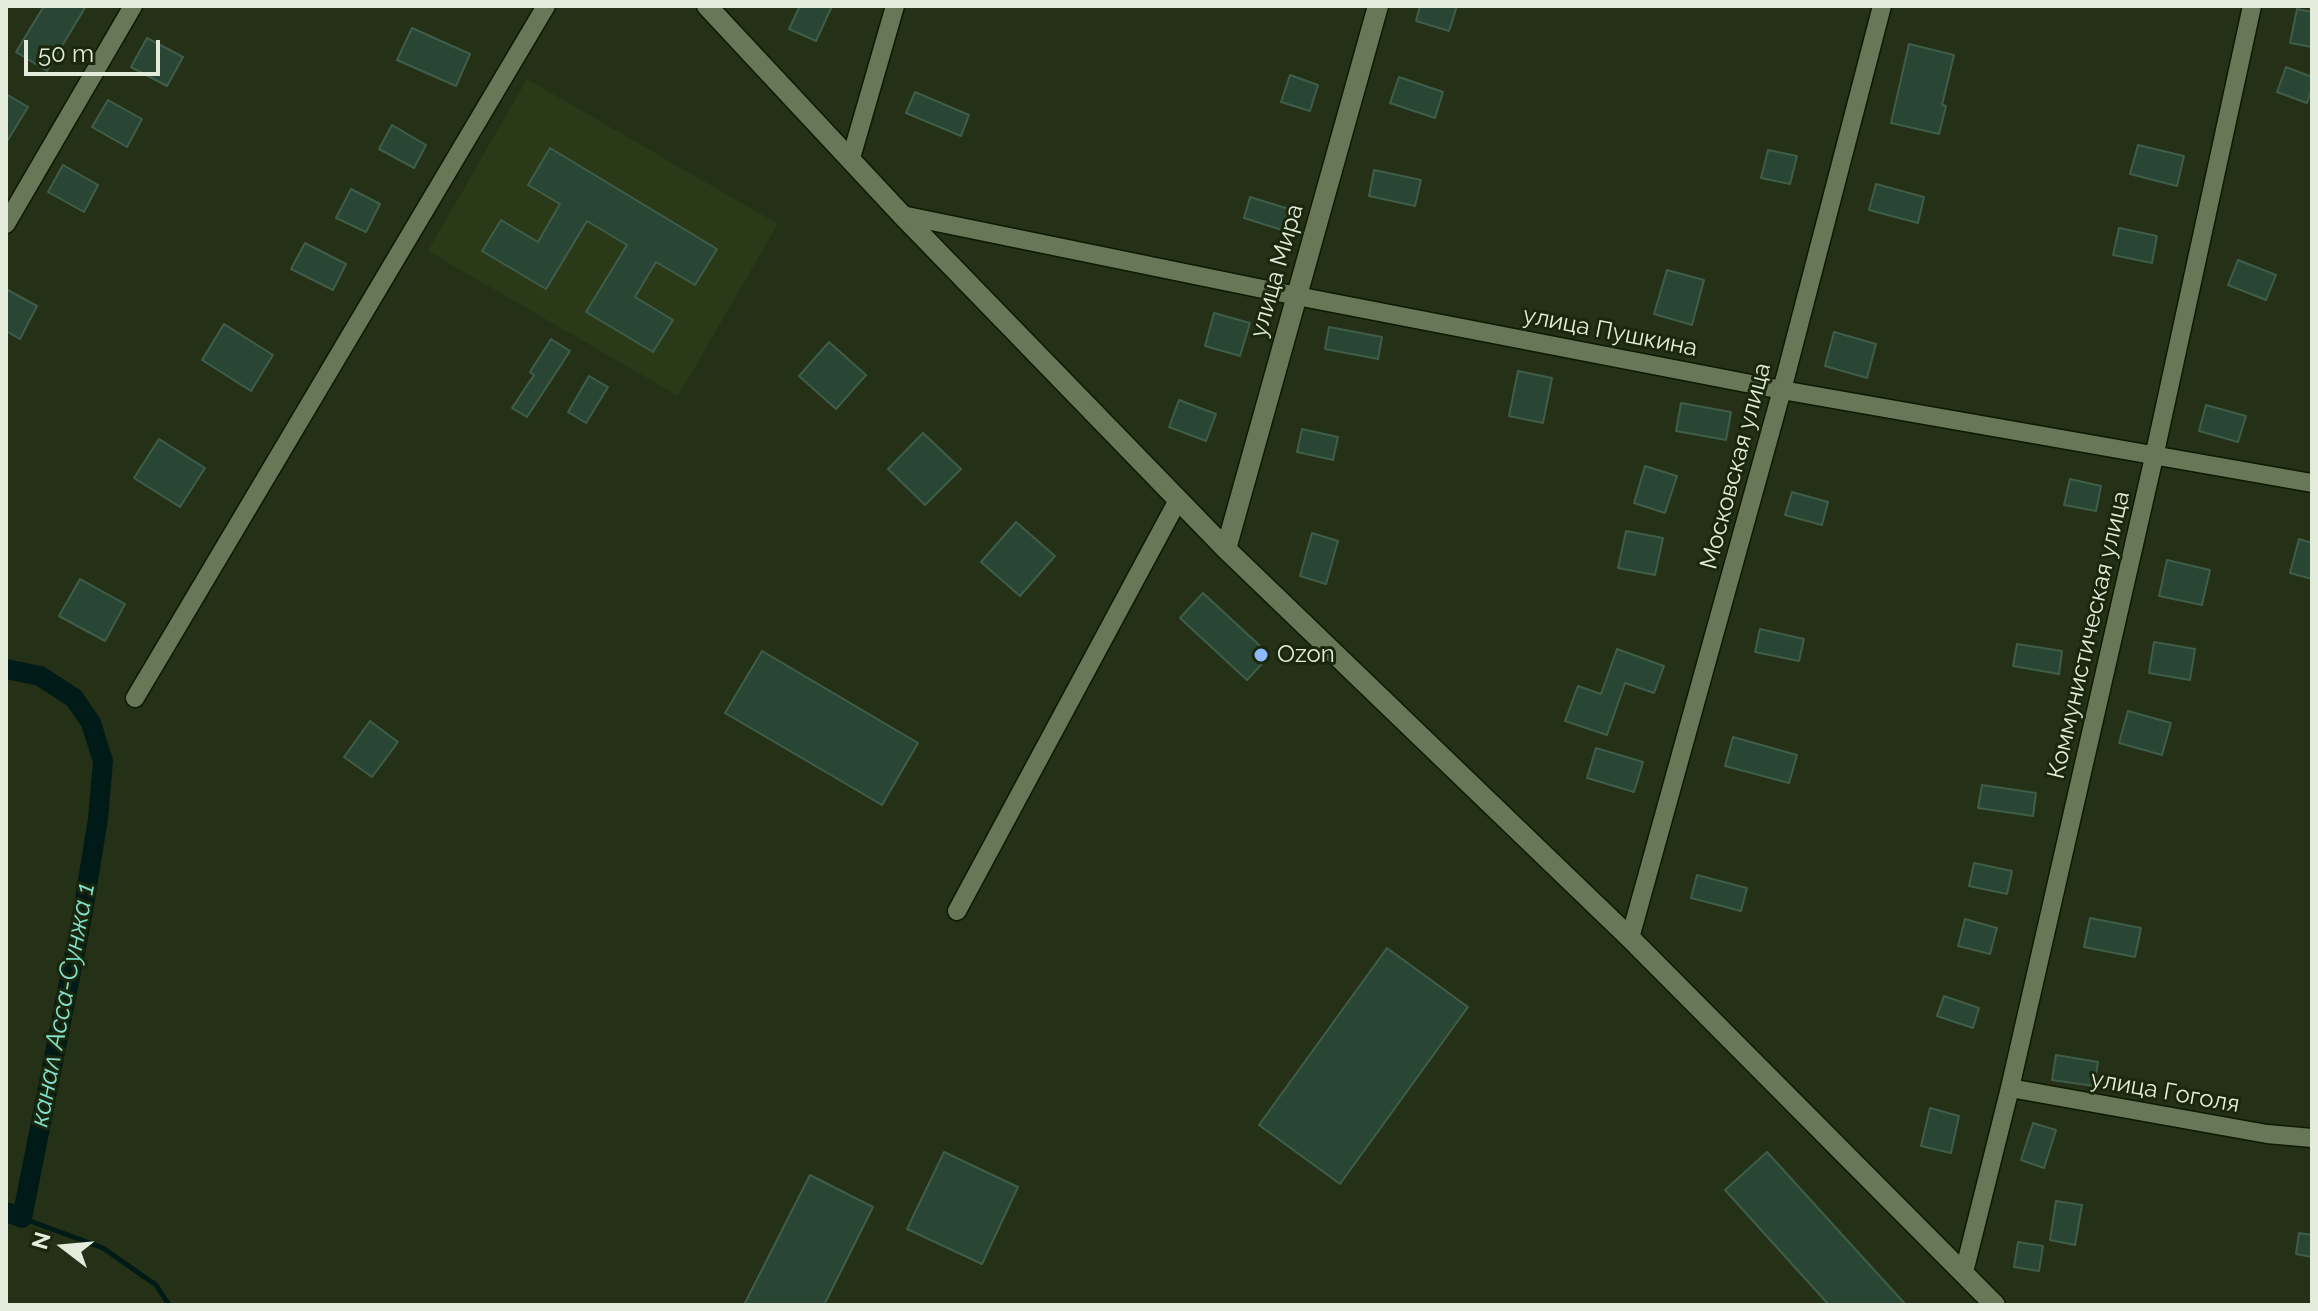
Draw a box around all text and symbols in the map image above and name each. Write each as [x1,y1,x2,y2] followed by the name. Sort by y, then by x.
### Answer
[28,24,164,74] scale bar
[38,39,94,68] text: 50 m
[1244,201,1310,341] street label: улица Мира
[1520,301,1700,363] street label: улица Пушкина
[1695,360,1777,572] street label: Московская улица
[2042,488,2136,782] street label: Коммунистическая улица
[1277,641,1335,669] place label: Ozon
[1252,646,1270,664] marker: Ozon
[24,881,102,1129] water label: канал Асса-Сунжа 1
[2088,1065,2242,1119] street label: улица Гоголя
[24,1207,104,1287] north arrow
[26,1229,56,1252] text: N

